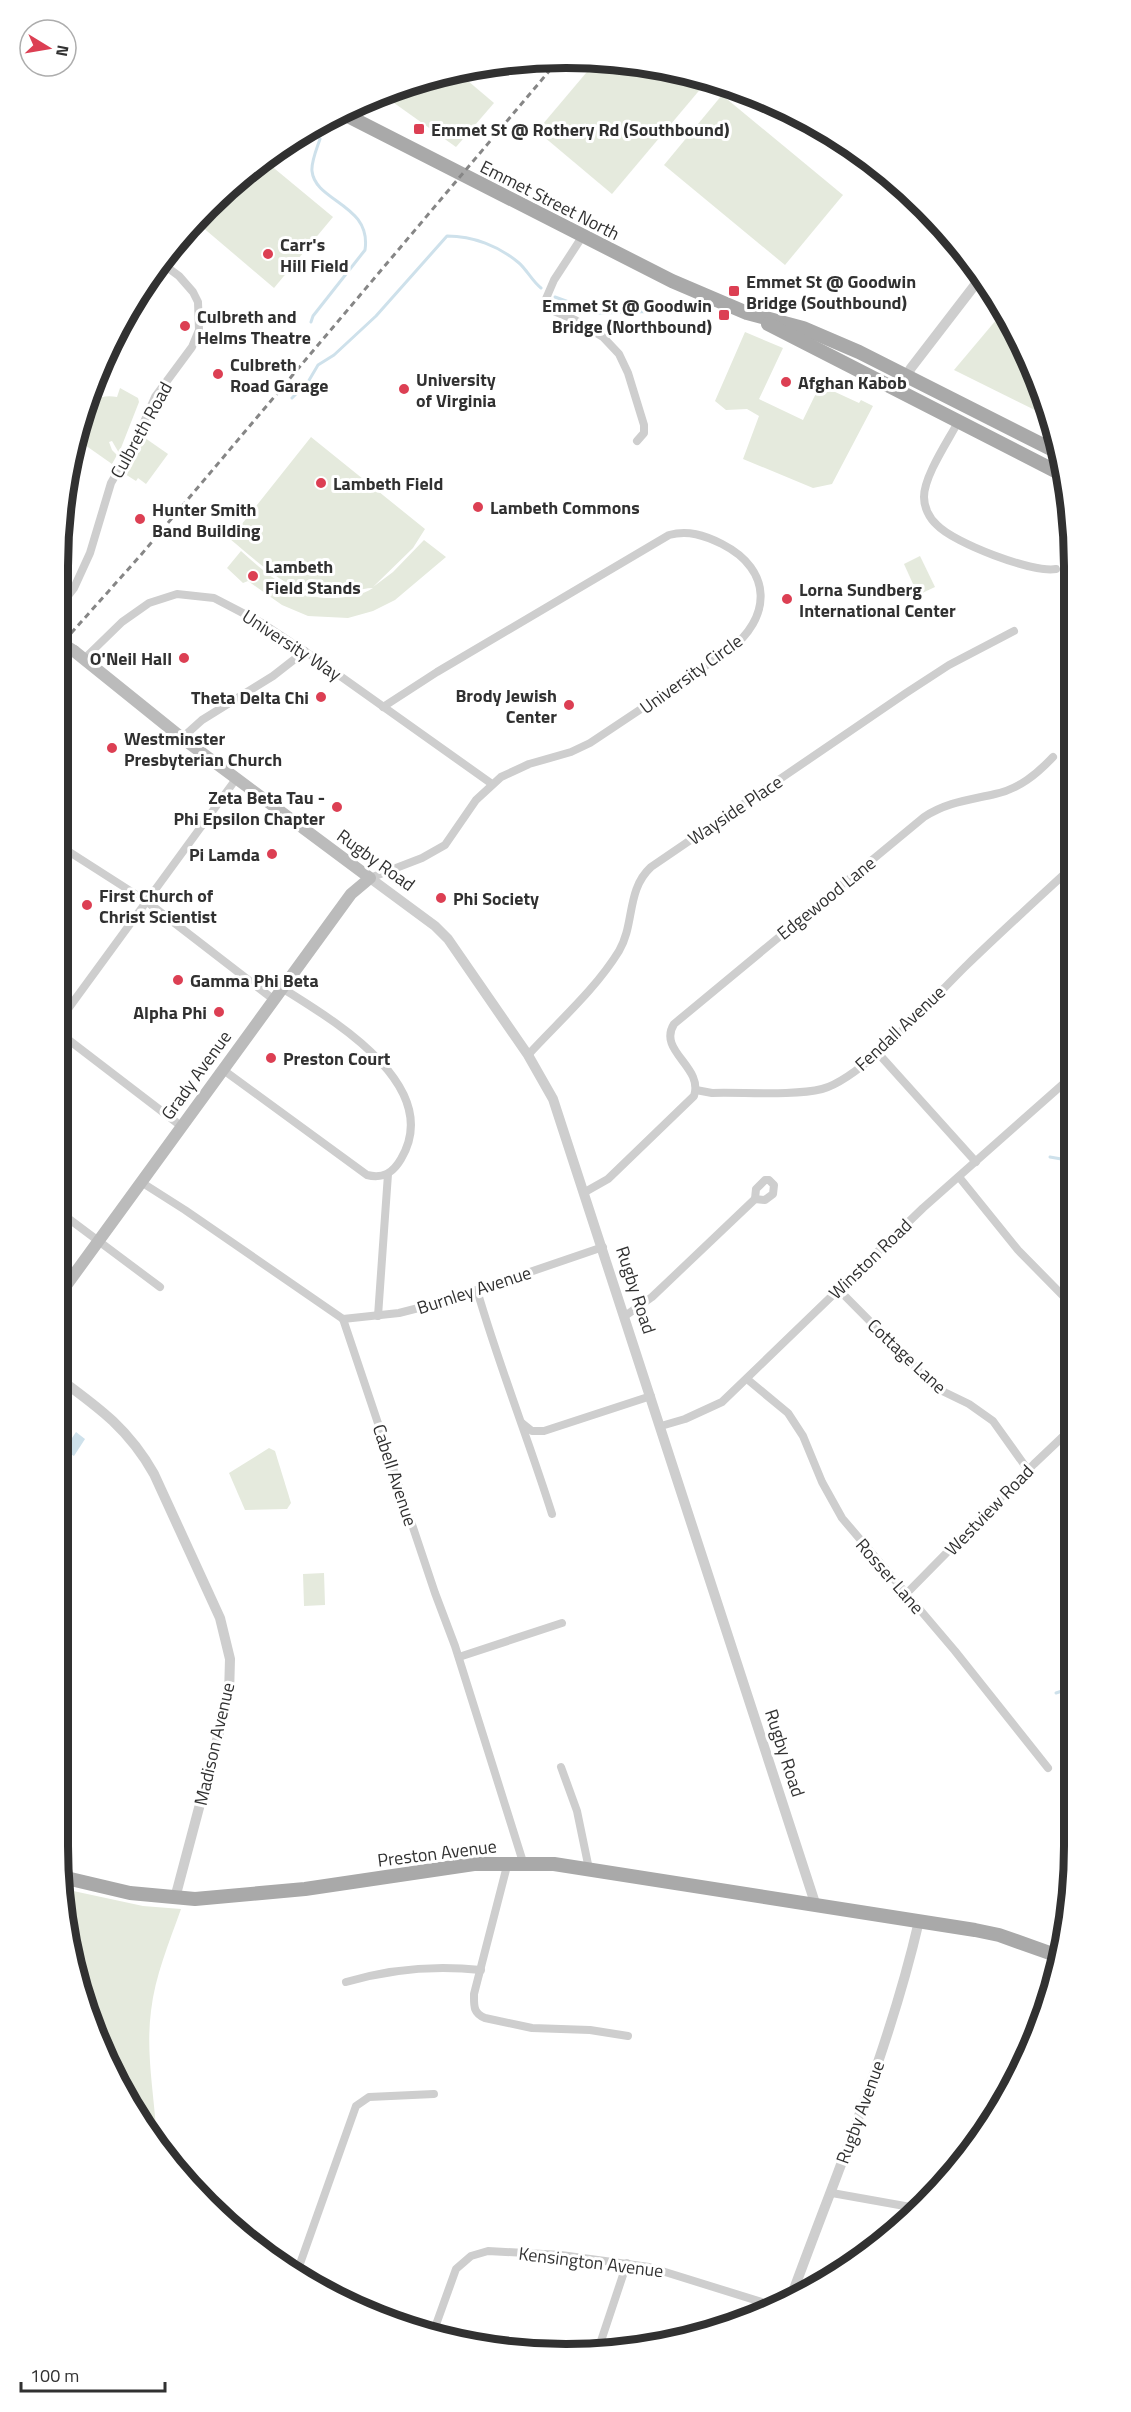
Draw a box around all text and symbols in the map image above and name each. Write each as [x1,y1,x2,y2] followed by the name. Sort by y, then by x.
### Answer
[18,18,78,78] north arrow
[50,43,76,59] text: N
[431,116,729,143] place label: Emmet St @ Rothery Rd (Southbound)
[412,122,426,136] marker: Emmet St @ Rothery Rd (Southbound)
[475,153,625,247] street label: Emmet Street North
[280,231,349,279] place label: Carr's Hill Field
[261,247,275,261] marker: Carr's Hill Field
[746,268,916,316] place label: Emmet St @ Goodwin Bridge (Southbound)
[727,284,741,298] marker: Emmet St @ Goodwin Bridge (Southbound)
[542,292,712,340] place label: Emmet St @ Goodwin Bridge (Northbound)
[197,303,311,351] place label: Culbreth and Helms Theatre
[717,308,731,322] marker: Emmet St @ Goodwin Bridge (Northbound)
[178,319,192,333] marker: Culbreth and Helms Theatre
[230,351,329,399] place label: Culbreth Road Garage
[416,366,496,414] place label: University of Virginia
[211,367,225,381] marker: Culbreth Road Garage
[798,369,907,396] place label: Afghan Kabob
[779,375,793,389] marker: Afghan Kabob
[103,377,179,483] street label: Culbreth Road
[397,382,411,396] marker: University of Virginia
[333,470,443,497] place label: Lambeth Field
[314,476,328,490] marker: Lambeth Field
[490,494,640,521] place label: Lambeth Commons
[152,496,261,544] place label: Hunter Smith Band Building
[471,500,485,514] marker: Lambeth Commons
[133,512,147,526] marker: Hunter Smith Band Building
[265,553,361,601] place label: Lambeth Field Stands
[246,569,260,583] marker: Lambeth Field Stands
[799,576,956,624] place label: Lorna Sundberg International Center
[780,592,794,606] marker: Lorna Sundberg International Center
[237,603,347,687] street label: University Way
[634,627,748,721] street label: University Circle
[90,645,172,672] place label: O'Neil Hall
[177,651,191,665] marker: O'Neil Hall
[455,682,557,730] place label: Brody Jewish Center
[191,684,309,711] place label: Theta Delta Chi
[314,690,328,704] marker: Theta Delta Chi
[562,698,576,712] marker: Brody Jewish Center
[124,725,282,773] place label: Westminster Presbyterian Church
[105,741,119,755] marker: Westminster Presbyterian Church
[682,768,788,852] street label: Wayside Place
[173,784,325,832] place label: Zeta Beta Tau - Phi Epsilon Chapter
[330,800,344,814] marker: Zeta Beta Tau - Phi Epsilon Chapter
[331,822,421,898] street label: Rugby Road
[189,841,260,868] place label: Pi Lamda
[265,847,279,861] marker: Pi Lamda
[771,850,881,946] street label: Edgewood Lane
[99,882,217,930] place label: First Church of Christ Scientist
[453,885,539,912] place label: Phi Society
[434,891,448,905] marker: Phi Society
[80,898,94,912] marker: First Church of Christ Scientist
[190,967,319,994] place label: Gamma Phi Beta
[171,973,185,987] marker: Gamma Phi Beta
[849,979,951,1077] street label: Fendall Avenue
[133,999,207,1026] place label: Alpha Phi
[212,1005,226,1019] marker: Alpha Phi
[154,1025,238,1125] street label: Grady Avenue
[283,1045,391,1072] place label: Preston Court
[264,1051,278,1065] marker: Preston Court
[822,1212,918,1306] street label: Winston Road
[609,1243,663,1337] street label: Rugby Road
[413,1259,535,1321] street label: Burnley Avenue
[861,1312,953,1400] street label: Cottage Lane
[366,1420,424,1530] street label: Cabell Avenue
[938,1458,1040,1562] street label: Westview Road
[849,1532,931,1620] street label: Rosser Lane
[187,1680,241,1808] street label: Madison Avenue
[758,1706,812,1800] street label: Rugby Road
[376,1832,498,1874] street label: Preston Avenue
[829,2057,891,2167] street label: Rugby Avenue
[517,2240,665,2284] street label: Kensington Avenue
[21,2355,165,2393] scale bar
[30,2362,79,2389] text: 100 m

